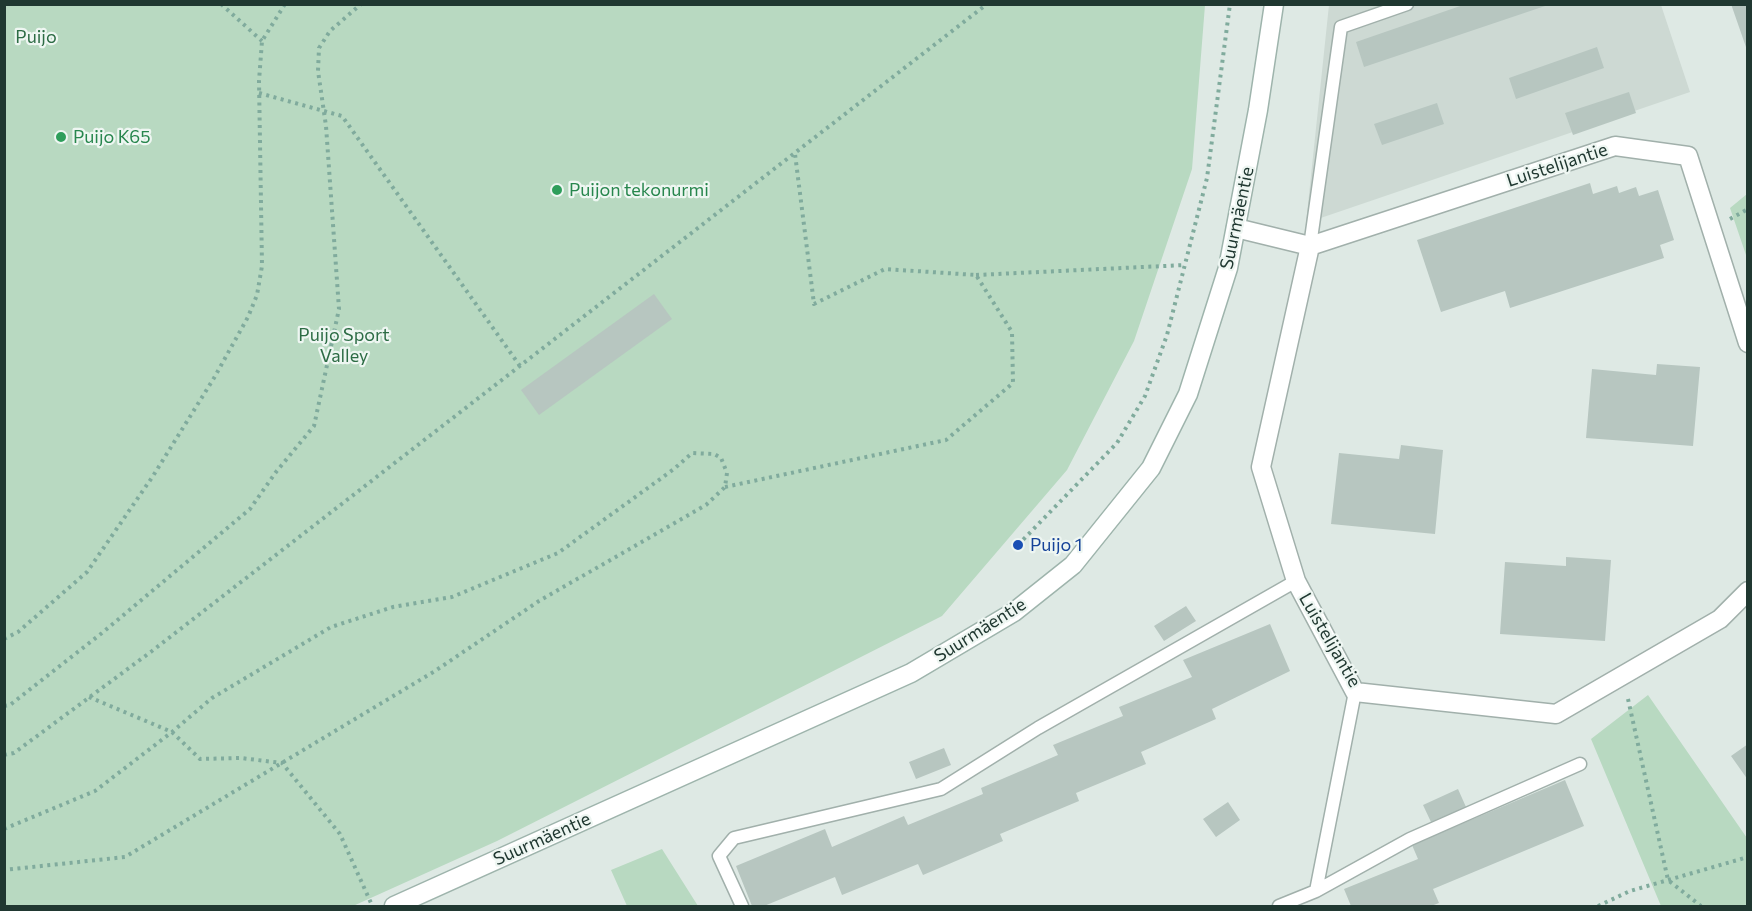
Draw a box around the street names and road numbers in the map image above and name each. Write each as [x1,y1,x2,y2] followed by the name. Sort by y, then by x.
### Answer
[1504,139,1610,191] street label: Luistelijantie
[1216,165,1258,271] street label: Suurmäentie
[1294,589,1366,691] street label: Luistelijantie
[930,593,1030,667] street label: Suurmäentie
[490,808,594,870] street label: Suurmäentie

